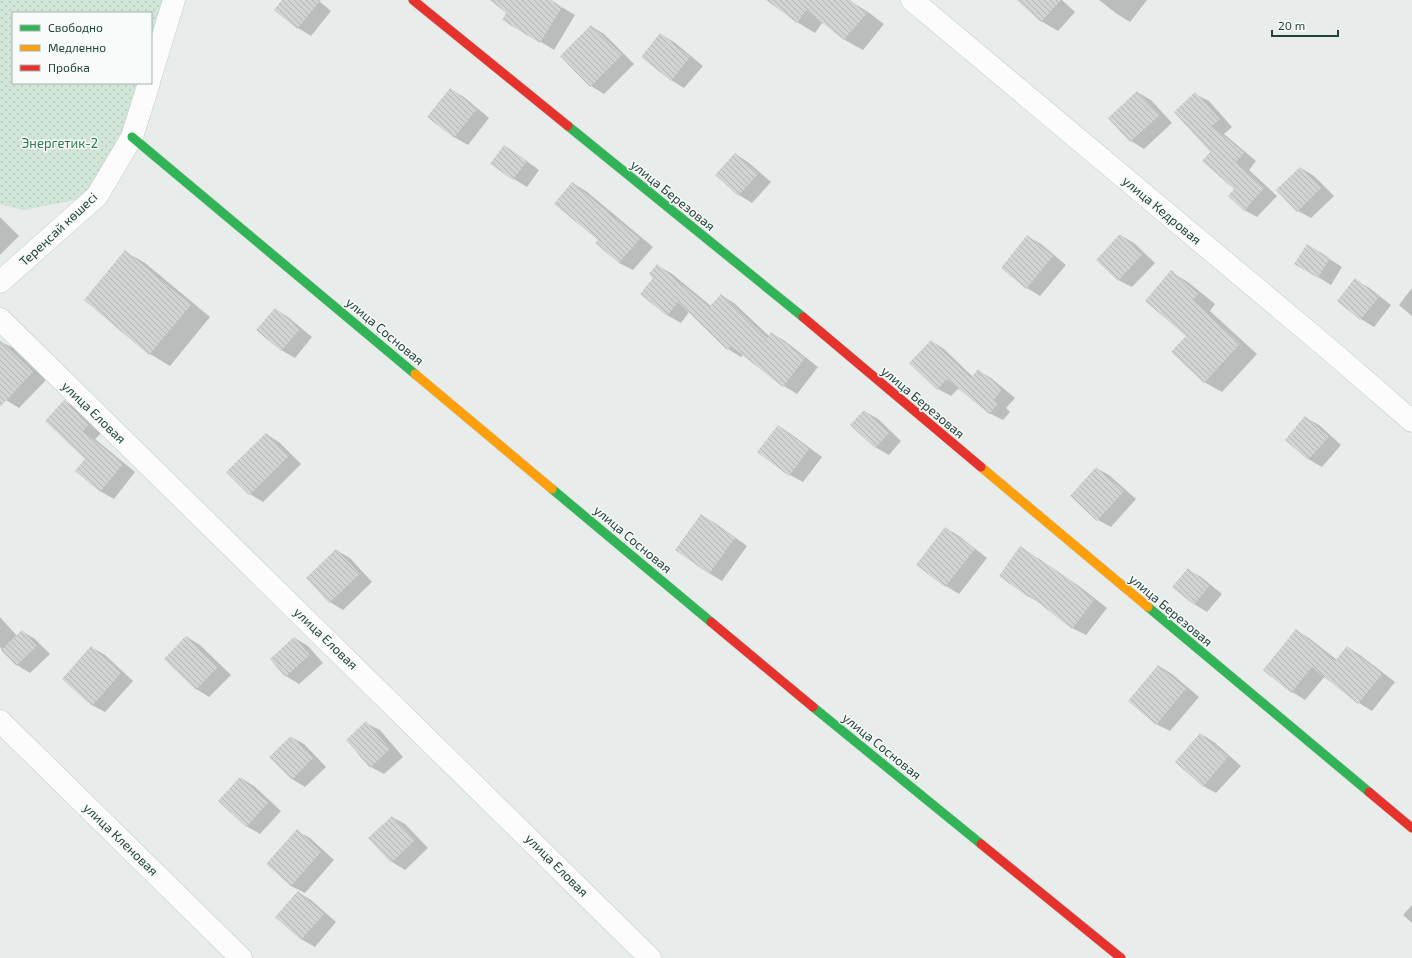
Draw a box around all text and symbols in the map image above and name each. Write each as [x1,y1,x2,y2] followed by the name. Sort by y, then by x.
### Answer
[12,12,152,84] legend
[1272,12,1338,38] scale bar
[1278,18,1305,32] text: 20 m
[48,20,103,34] text: Свободно
[48,40,106,54] text: Медленно
[48,60,90,74] text: Пробка
[22,135,98,151] park label: Энергетик-2
[628,156,718,234] street label: улица Березовая
[1119,172,1205,248] street label: улица Кедровая
[16,189,100,269] street label: Тереңсай көшесі
[343,294,427,368] street label: улица Сосновая
[878,362,968,442] street label: улица Березовая
[59,378,129,446] street label: улица Еловая
[591,502,675,576] street label: улица Сосновая
[1126,570,1216,650] street label: улица Березовая
[291,604,361,672] street label: улица Еловая
[839,709,925,783] street label: улица Сосновая
[80,799,162,879] street label: улица Кленовая
[522,830,592,900] street label: улица Еловая

